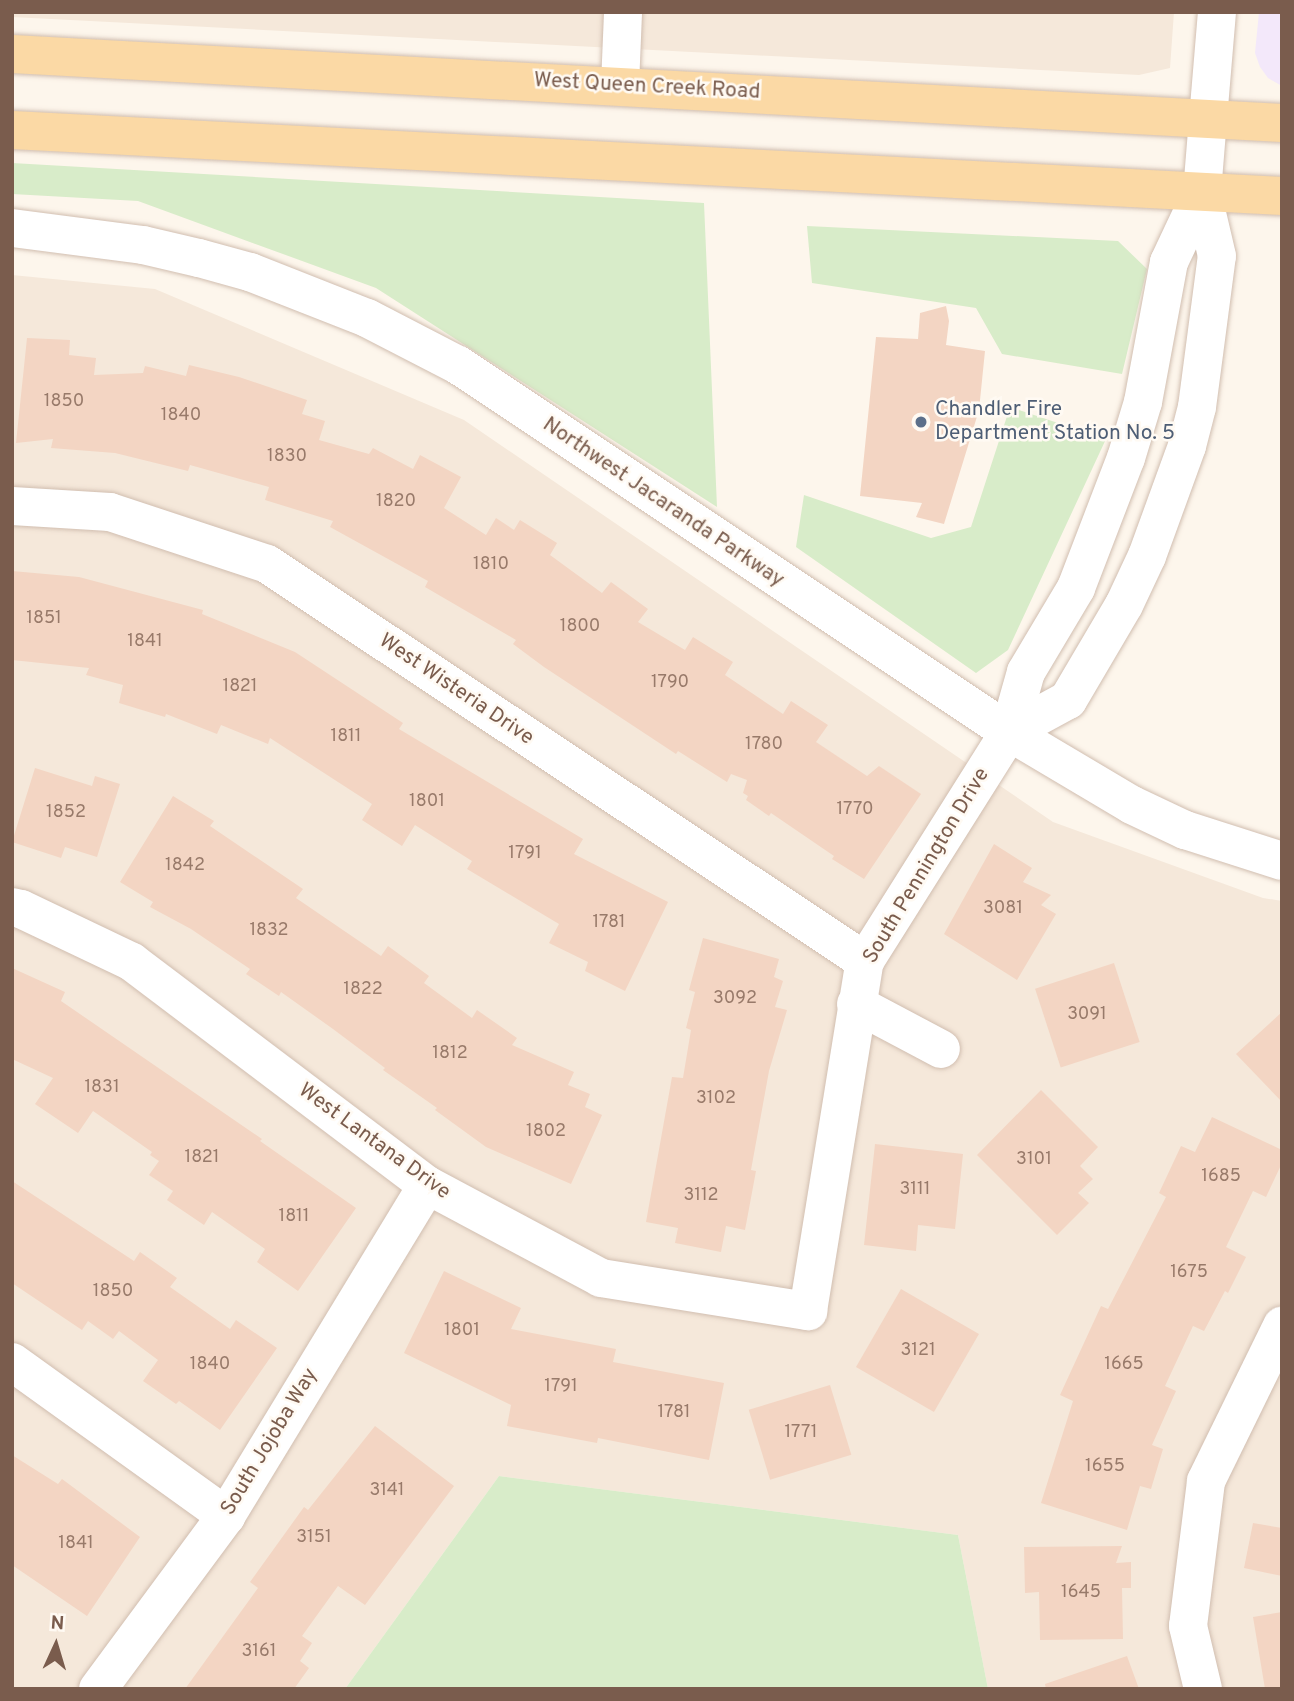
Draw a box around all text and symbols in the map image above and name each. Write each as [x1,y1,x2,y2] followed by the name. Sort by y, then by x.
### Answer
[533,68,761,106] street label: West Queen Creek Road
[44,391,84,413] house number: 1850
[935,397,1175,447] place label: Chandler Fire Department Station No. 5
[161,405,201,427] house number: 1840
[537,413,789,593] street label: Northwest Jacaranda Parkway
[913,414,929,430] marker: Chandler Fire Department Station No. 5
[267,446,307,468] house number: 1830
[376,491,416,513] house number: 1820
[473,554,509,576] house number: 1810
[26,608,62,630] house number: 1851
[560,616,600,638] house number: 1800
[374,629,538,751] street label: West Wisteria Drive
[127,631,163,653] house number: 1841
[651,672,689,694] house number: 1790
[222,676,258,698] house number: 1821
[330,726,362,748] house number: 1811
[745,734,783,756] house number: 1780
[859,764,995,968] street label: South Pennington Drive
[409,791,445,813] house number: 1801
[836,799,874,821] house number: 1770
[46,802,86,824] house number: 1852
[508,843,542,865] house number: 1791
[165,855,205,877] house number: 1842
[983,898,1023,920] house number: 3081
[592,912,626,934] house number: 1781
[249,920,289,942] house number: 1832
[343,979,383,1001] house number: 1822
[713,988,757,1010] house number: 3092
[1067,1004,1107,1026] house number: 3091
[432,1043,468,1065] house number: 1812
[84,1077,120,1099] house number: 1831
[293,1078,455,1206] street label: West Lantana Drive
[696,1088,736,1110] house number: 3102
[526,1121,566,1143] house number: 1802
[184,1147,220,1169] house number: 1821
[1016,1149,1052,1171] house number: 3101
[1201,1166,1241,1188] house number: 1685
[900,1179,930,1201] house number: 3111
[683,1185,719,1207] house number: 3112
[278,1206,310,1228] house number: 1811
[1170,1262,1208,1284] house number: 1675
[93,1281,133,1303] house number: 1850
[444,1320,480,1342] house number: 1801
[900,1340,936,1362] house number: 3121
[190,1354,230,1376] house number: 1840
[1104,1354,1144,1376] house number: 1665
[216,1364,324,1520] street label: South Jojoba Way
[544,1376,578,1398] house number: 1791
[657,1402,691,1424] house number: 1781
[784,1422,818,1444] house number: 1771
[1085,1456,1125,1478] house number: 1655
[369,1480,405,1502] house number: 3141
[296,1527,332,1549] house number: 3151
[58,1533,94,1555] house number: 1841
[1061,1582,1101,1604] house number: 1645
[21,1610,91,1680] north arrow
[50,1612,65,1636] text: N
[242,1641,276,1663] house number: 3161

